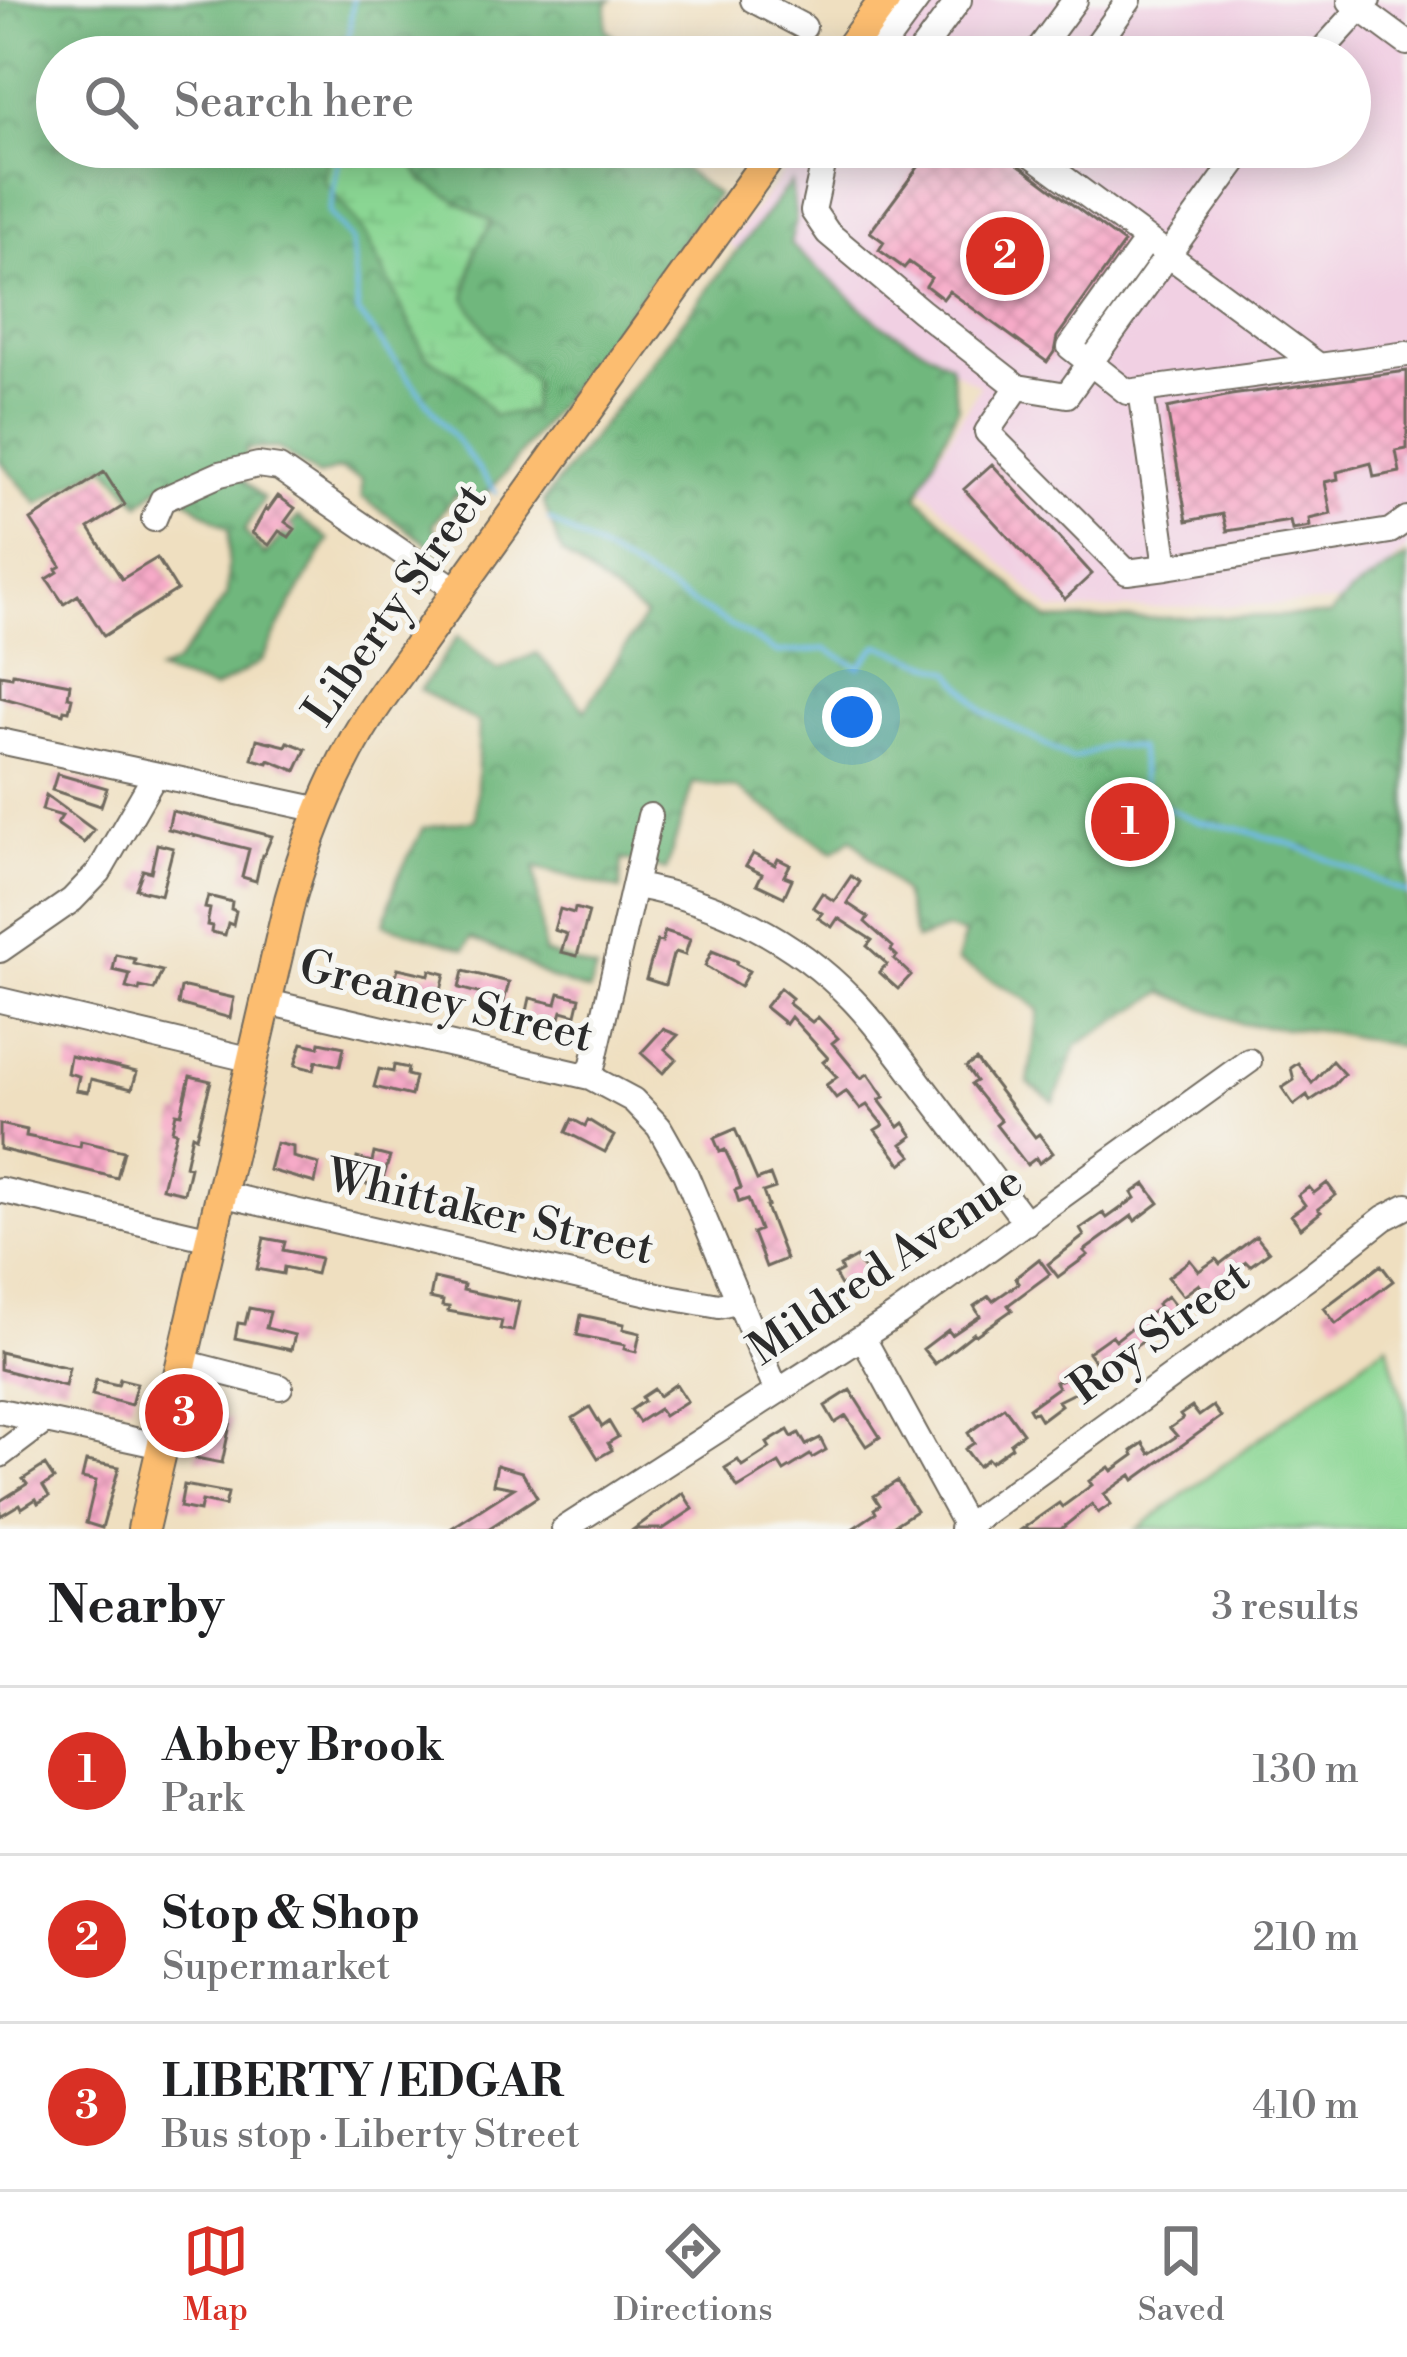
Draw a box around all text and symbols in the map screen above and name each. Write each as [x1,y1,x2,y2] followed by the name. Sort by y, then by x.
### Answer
[36,36,1371,168] search box
[78,69,144,135] icon: search
[174,74,414,131] text: Search here
[966,211,1044,301] pin: 2
[291,473,501,737] street label: Liberty Street
[822,687,882,747] your location
[1091,777,1169,867] pin: 1
[293,938,599,1066] street label: Greaney Street
[319,1147,659,1278] street label: Whittaker Street
[738,1153,1034,1379] street label: Mildred Avenue
[1059,1249,1261,1417] street label: Roy Street
[145,1368,223,1458] pin: 3
[48,1575,224,1639] text: Nearby
[1211,1583,1359,1632] text: 3 results
[162,1718,444,1775] text: Abbey Brook
[78,1746,96,1795] text: 1
[1253,1746,1359,1795] text: 130 m
[162,1775,243,1824] text: Park
[162,1886,420,1943] text: Stop & Shop
[75,1914,99,1963] text: 2
[1253,1914,1359,1963] text: 210 m
[162,1943,390,1992] text: Supermarket
[162,2054,563,2111] text: LIBERTY / EDGAR
[75,2082,99,2131] text: 3
[1252,2082,1359,2131] text: 410 m
[162,2111,580,2160] text: Bus stop · Liberty Street
[183,2218,249,2331] tab: Map
[614,2218,773,2331] tab: Directions
[1138,2218,1224,2331] tab: Saved

